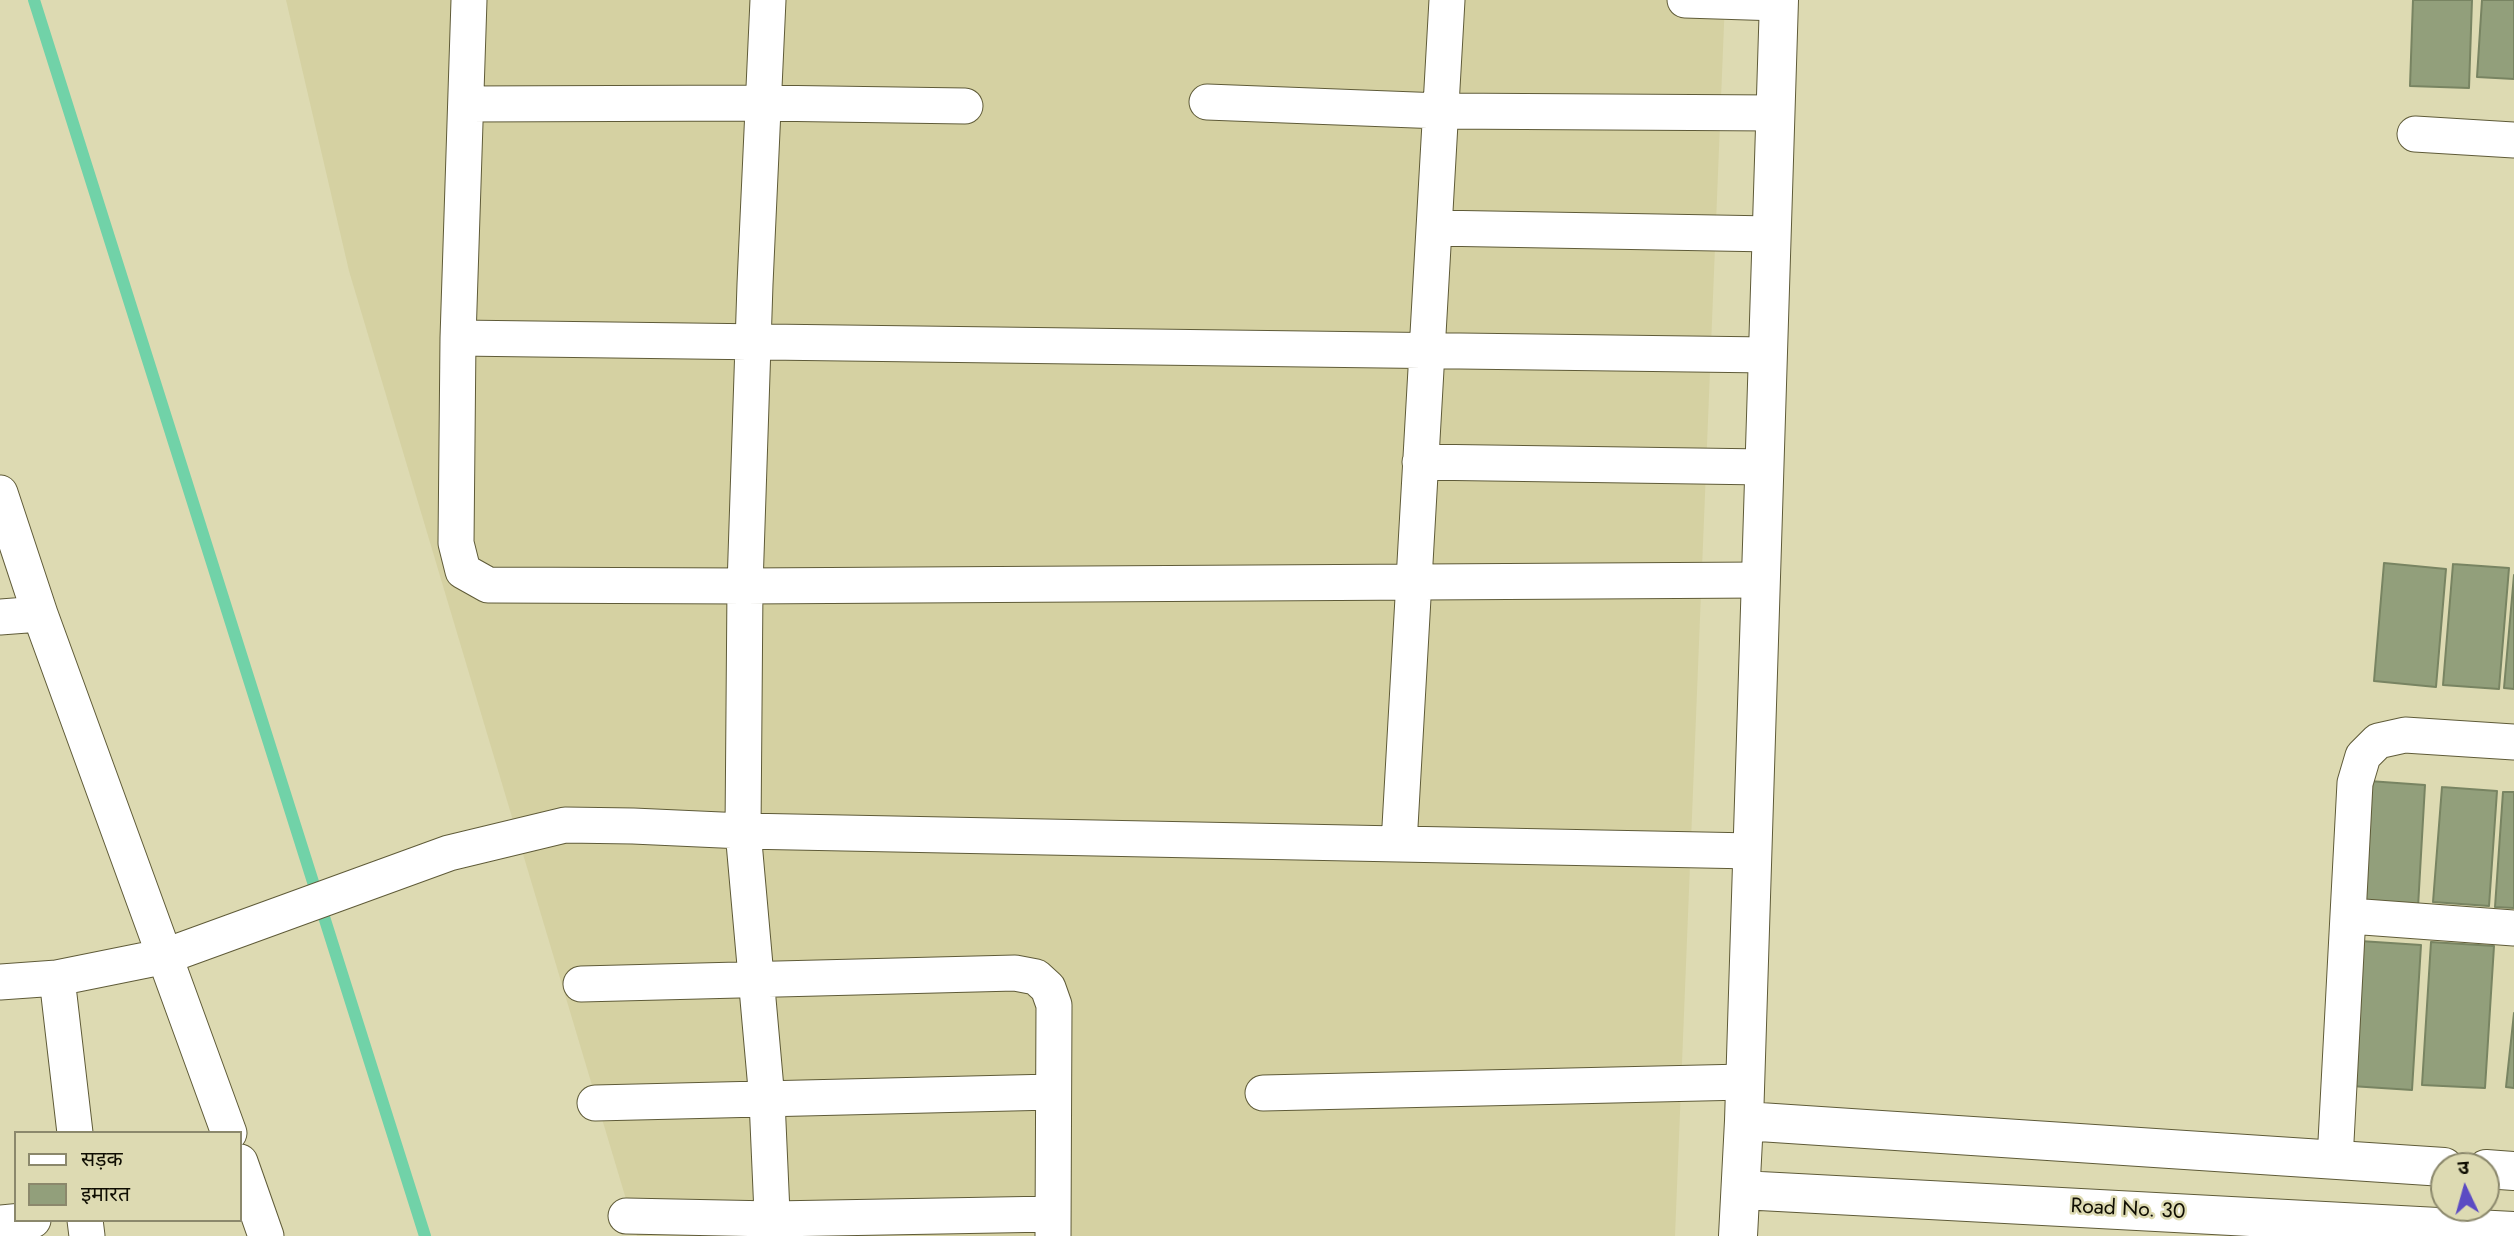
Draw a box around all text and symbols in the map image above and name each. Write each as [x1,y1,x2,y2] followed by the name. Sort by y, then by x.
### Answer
[14,1131,242,1222] legend
[81,1144,123,1174] text: सड़क
[2430,1152,2500,1222] north arrow
[2457,1154,2470,1182] text: उ
[81,1179,130,1209] text: इमारत
[2070,1194,2186,1226] street label: Road No. 30

